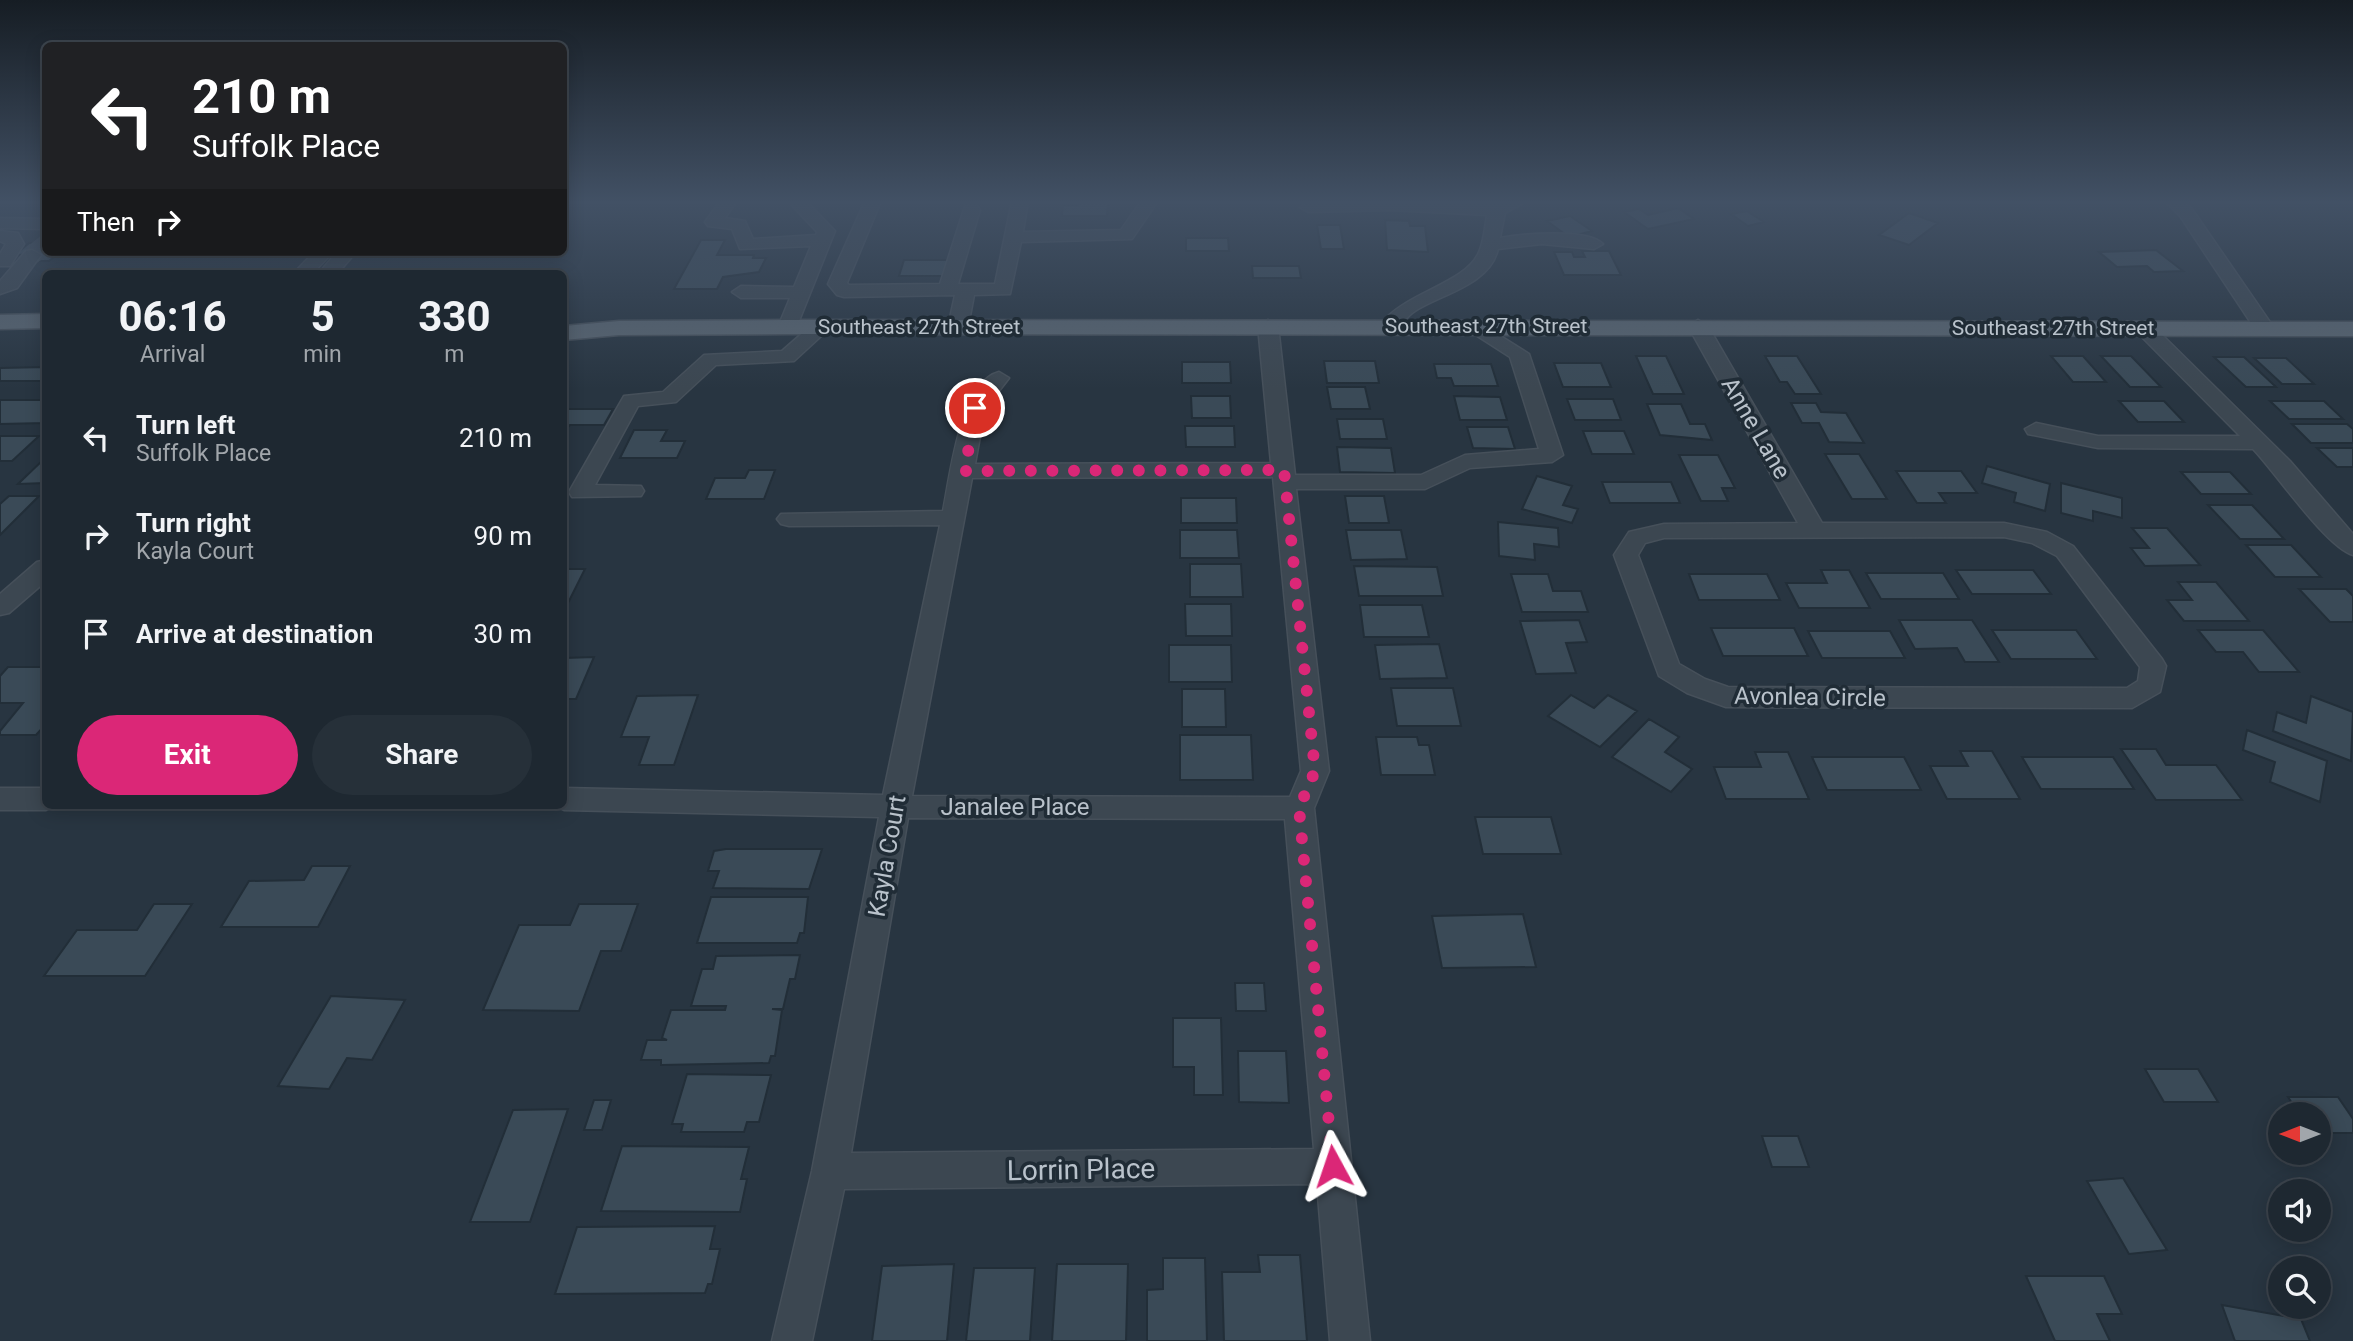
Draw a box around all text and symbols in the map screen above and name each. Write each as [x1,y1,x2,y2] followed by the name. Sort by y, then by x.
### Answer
[192,68,331,125] text: 210 m
[77,70,168,161] icon: left
[192,127,380,165] text: Suffolk Place
[149,203,187,241] icon: right
[77,207,135,237] text: Then
[119,292,227,341] text: 06:16
[310,292,335,341] text: 5
[418,292,491,341] text: 330
[1385,314,1587,338] street label: Southeast 27th Street
[818,315,1020,339] street label: Southeast 27th Street
[1952,316,2154,340] street label: Southeast 27th Street
[140,341,205,368] text: Arrival
[303,341,342,368] text: min
[444,341,464,368] text: m
[1716,372,1796,484] street label: Anne Lane
[945,378,1005,438] pin
[956,389,994,427] icon: arrive
[136,410,235,440] text: Turn left
[77,419,115,457] icon: left
[459,423,532,453] text: 210 m
[136,440,271,467] text: Suffolk Place
[136,508,251,538] text: Turn right
[77,517,115,555] icon: right
[474,521,532,551] text: 90 m
[136,538,254,565] text: Kayla Court
[77,615,115,653] icon: arrive
[136,619,373,649] text: Arrive at destination
[474,619,532,649] text: 30 m
[1734,682,1886,712] street label: Avonlea Circle
[77,715,298,795] button: Exit
[312,715,532,795] button: Share
[863,793,912,919] street label: Kayla Court
[940,793,1090,821] street label: Janalee Place
[2268,1102,2331,1166] north arrow
[2268,1102,2331,1319] map controls
[1296,1129,1370,1203] position arrow
[1007,1152,1156,1187] street label: Lorrin Place
[2268,1179,2331,1242] button: sound
[2268,1256,2331,1319] button: search

